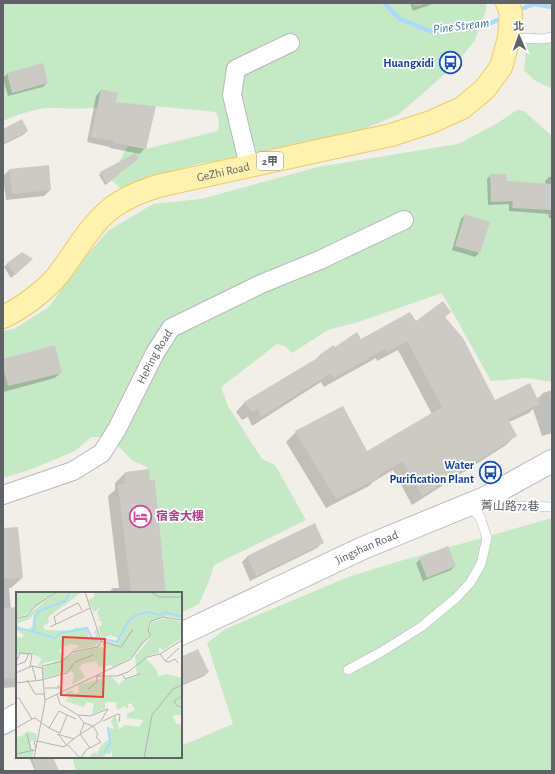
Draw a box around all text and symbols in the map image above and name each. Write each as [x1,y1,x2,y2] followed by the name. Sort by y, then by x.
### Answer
[499,16,539,56] north arrow
[432,17,490,36] water label: Pine Stream
[513,21,524,32] text: 北
[437,50,463,76] bus stop icon: Huangxidi
[383,57,434,69] place label: Huangxidi
[257,152,283,170] road number: 2甲
[196,160,251,183] street label: GeZhi Road
[135,327,174,386] street label: HePing Road
[389,459,475,485] place label: Water Purification Plant
[477,459,503,485] bus stop icon: Water Purification Plant
[481,498,539,513] street label: 菁山路72巷
[127,503,153,529] hotel icon: 宿舍大樓
[156,509,204,522] place label: 宿舍大樓
[334,528,400,566] street label: Jingshan Road
[16,592,182,758] inset map

